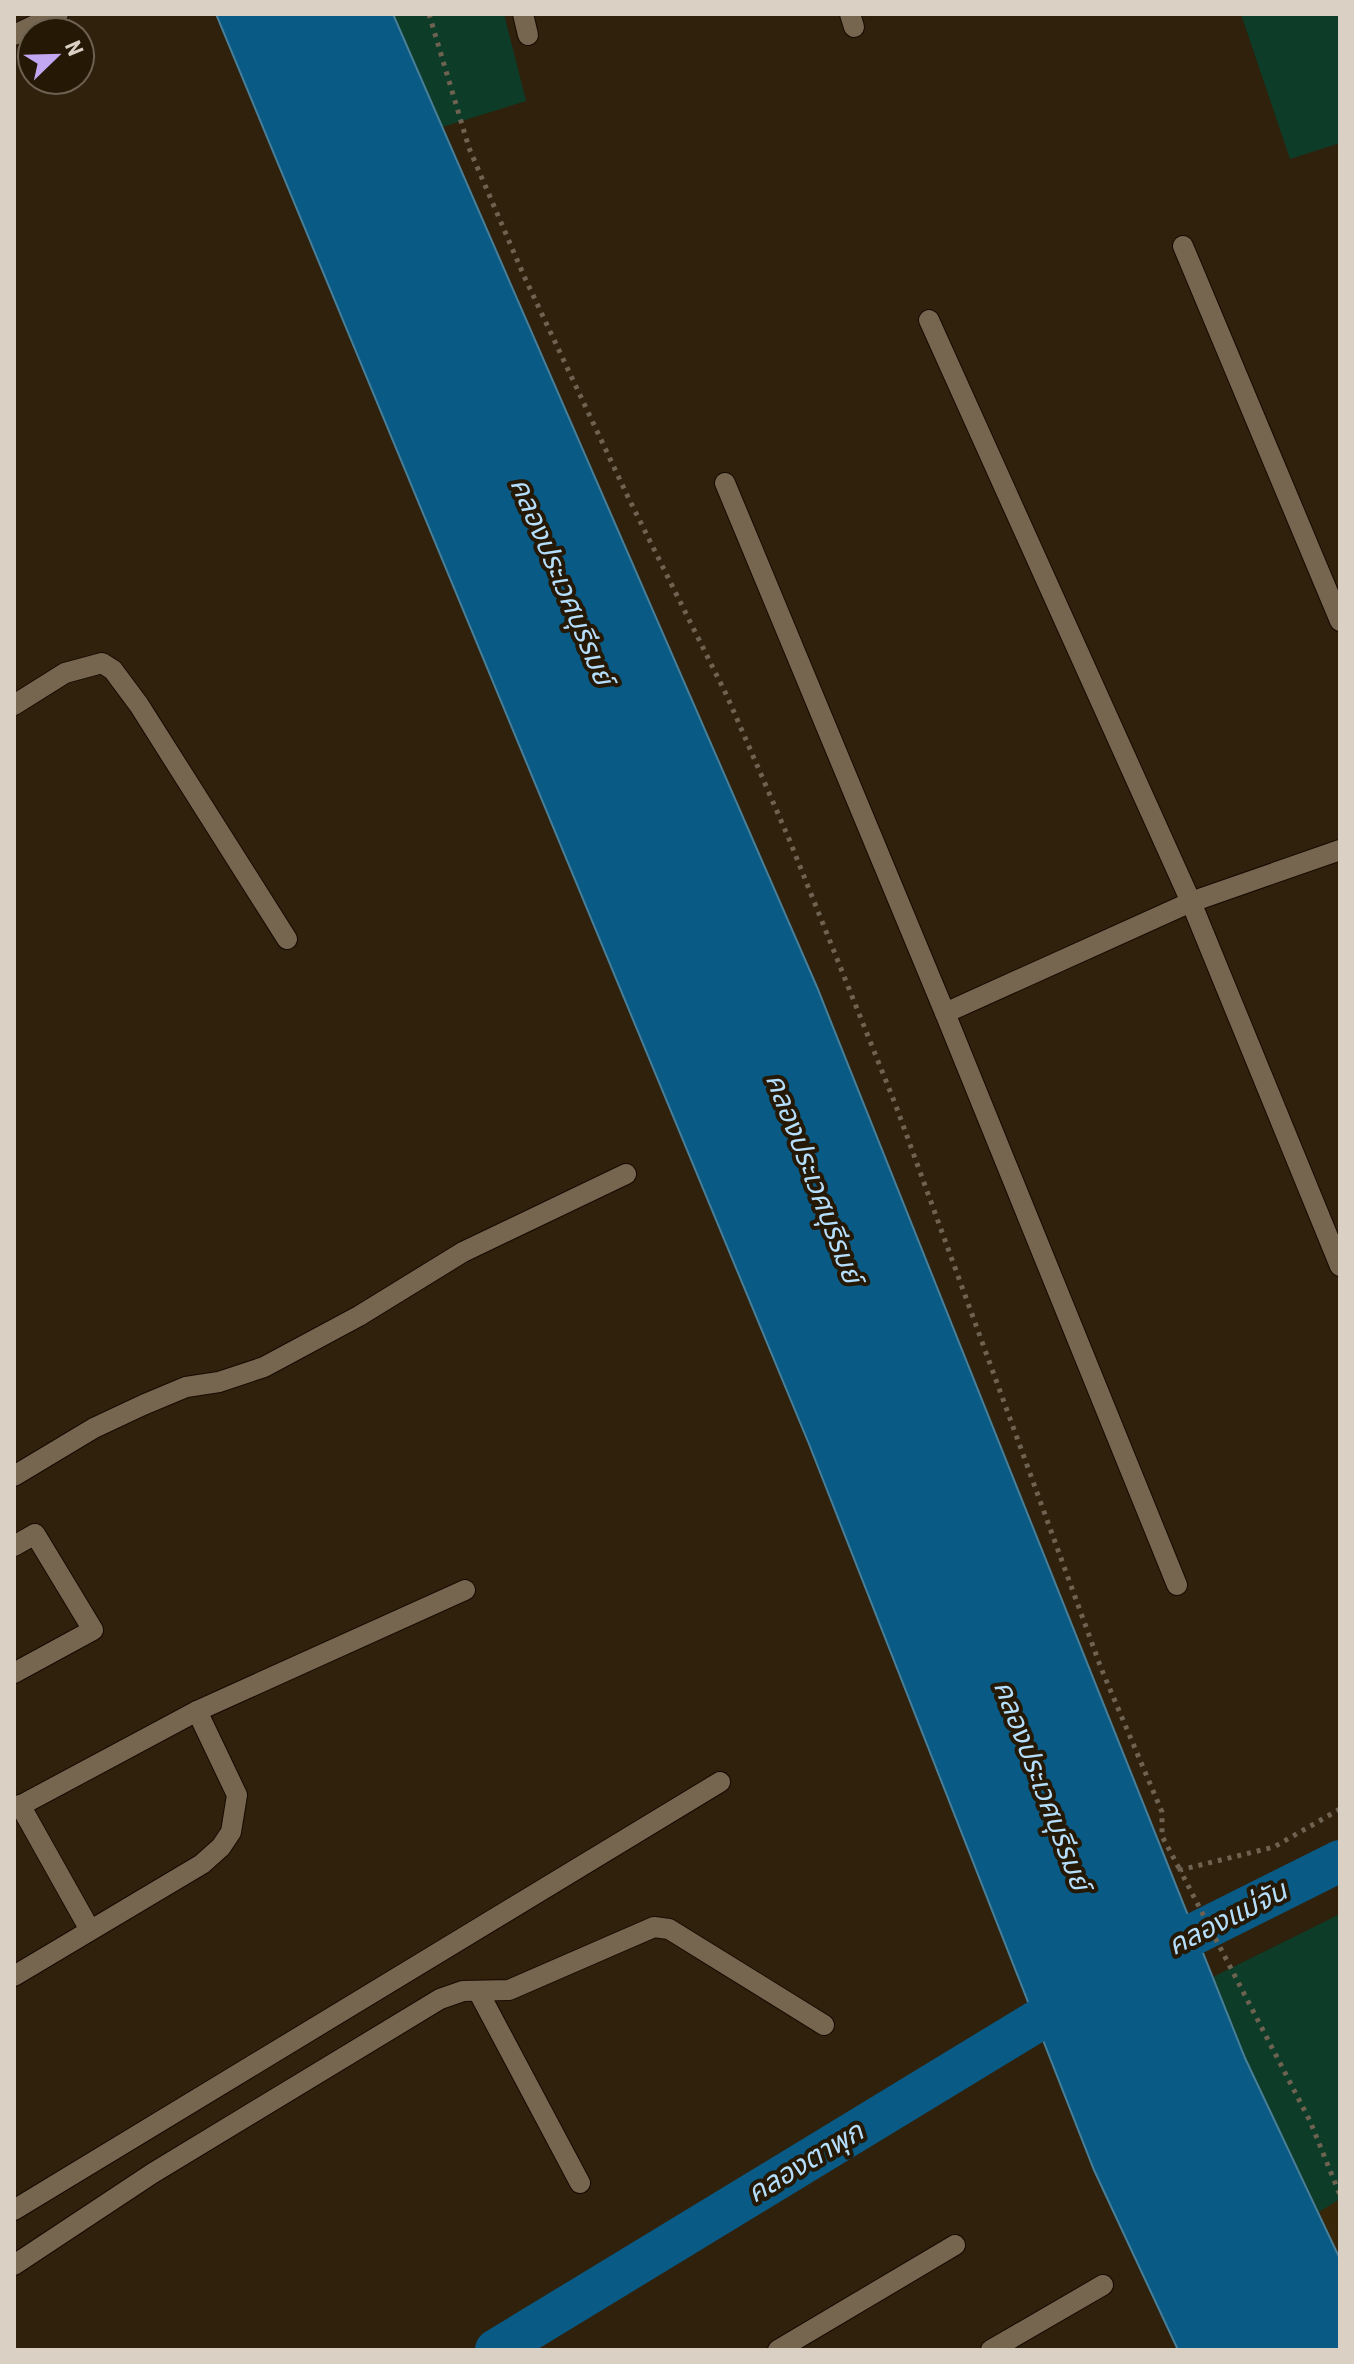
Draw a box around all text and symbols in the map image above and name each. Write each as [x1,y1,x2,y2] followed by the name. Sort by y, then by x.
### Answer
[16,16,96,96] north arrow
[60,37,88,59] text: N
[503,472,623,695] water label: คลองประเวศบุรีรมย์
[758,1069,871,1293] water label: คลองประเวศบุรีรมย์
[986,1676,1099,1900] water label: คลองประเวศบุรีรมย์
[1162,1873,1294,1962] water label: คลองแม่จัน
[741,2114,871,2210] water label: คลองตาพุก

